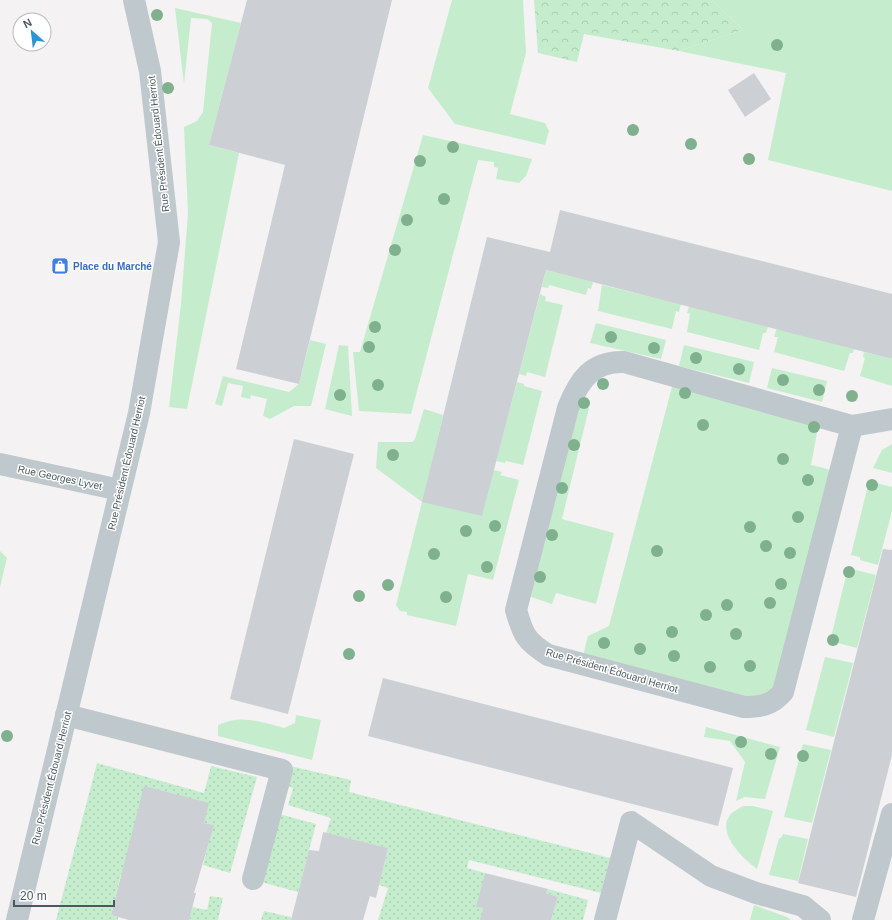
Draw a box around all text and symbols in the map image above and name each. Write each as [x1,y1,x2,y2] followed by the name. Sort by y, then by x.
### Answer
[12,12,52,52] north arrow
[21,16,34,30] text: N
[145,75,171,213] street label: Rue Président Édouard Herriot
[50,256,70,276] shop icon: Place du Marché
[73,261,152,272] place label: Place du Marché
[105,395,147,531] street label: Rue Président Édouard Herriot
[17,463,103,492] street label: Rue Georges Lyvet
[545,645,680,695] street label: Rue Président Édouard Herriot
[29,710,73,846] street label: Rue Président Édouard Herriot
[14,882,114,908] scale bar
[20,889,47,903] text: 20 m

